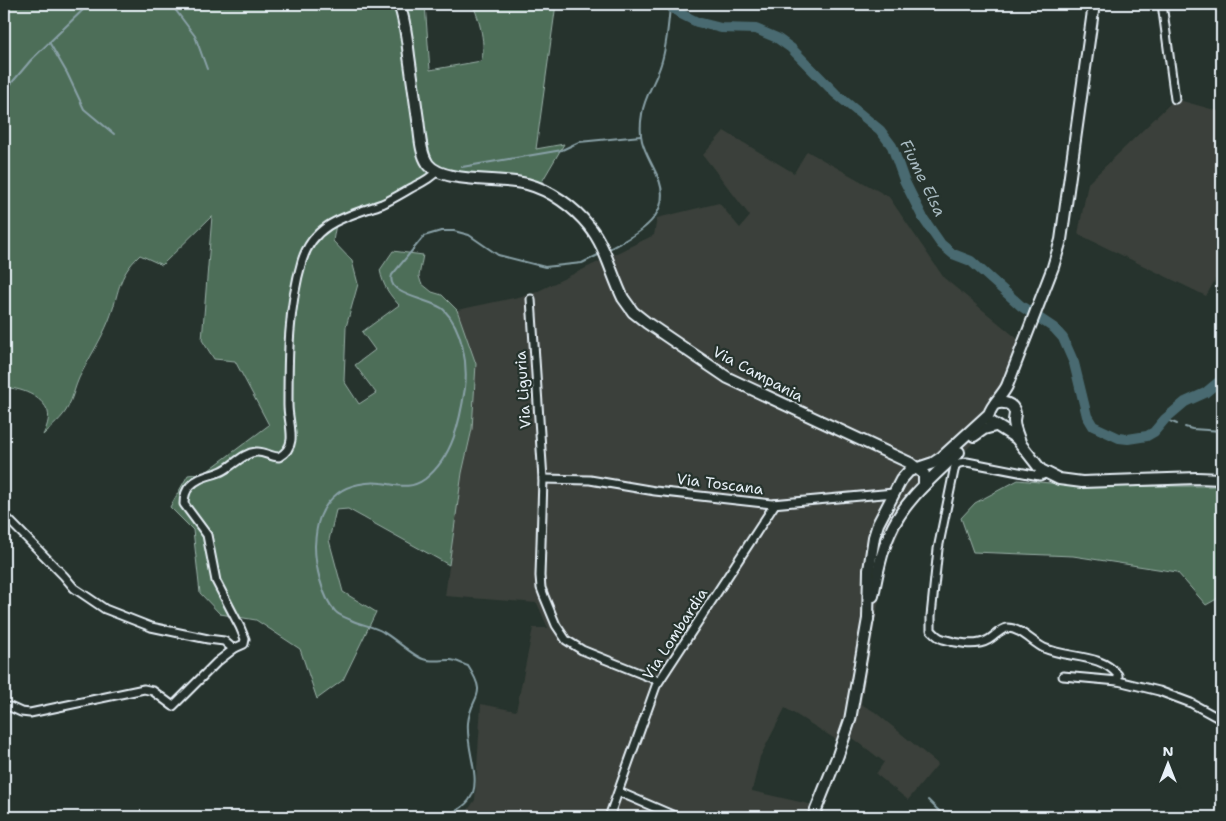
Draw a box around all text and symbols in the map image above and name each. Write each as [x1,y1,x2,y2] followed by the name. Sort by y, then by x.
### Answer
[895,136,951,220] water label: Fiume Elsa
[709,342,807,407] street label: Via Campania
[510,350,536,430] street label: Via Liguria
[675,469,765,499] street label: Via Toscana
[638,584,712,684] street label: Via Lombardia
[1144,738,1194,788] north arrow
[1162,742,1174,760] text: N

